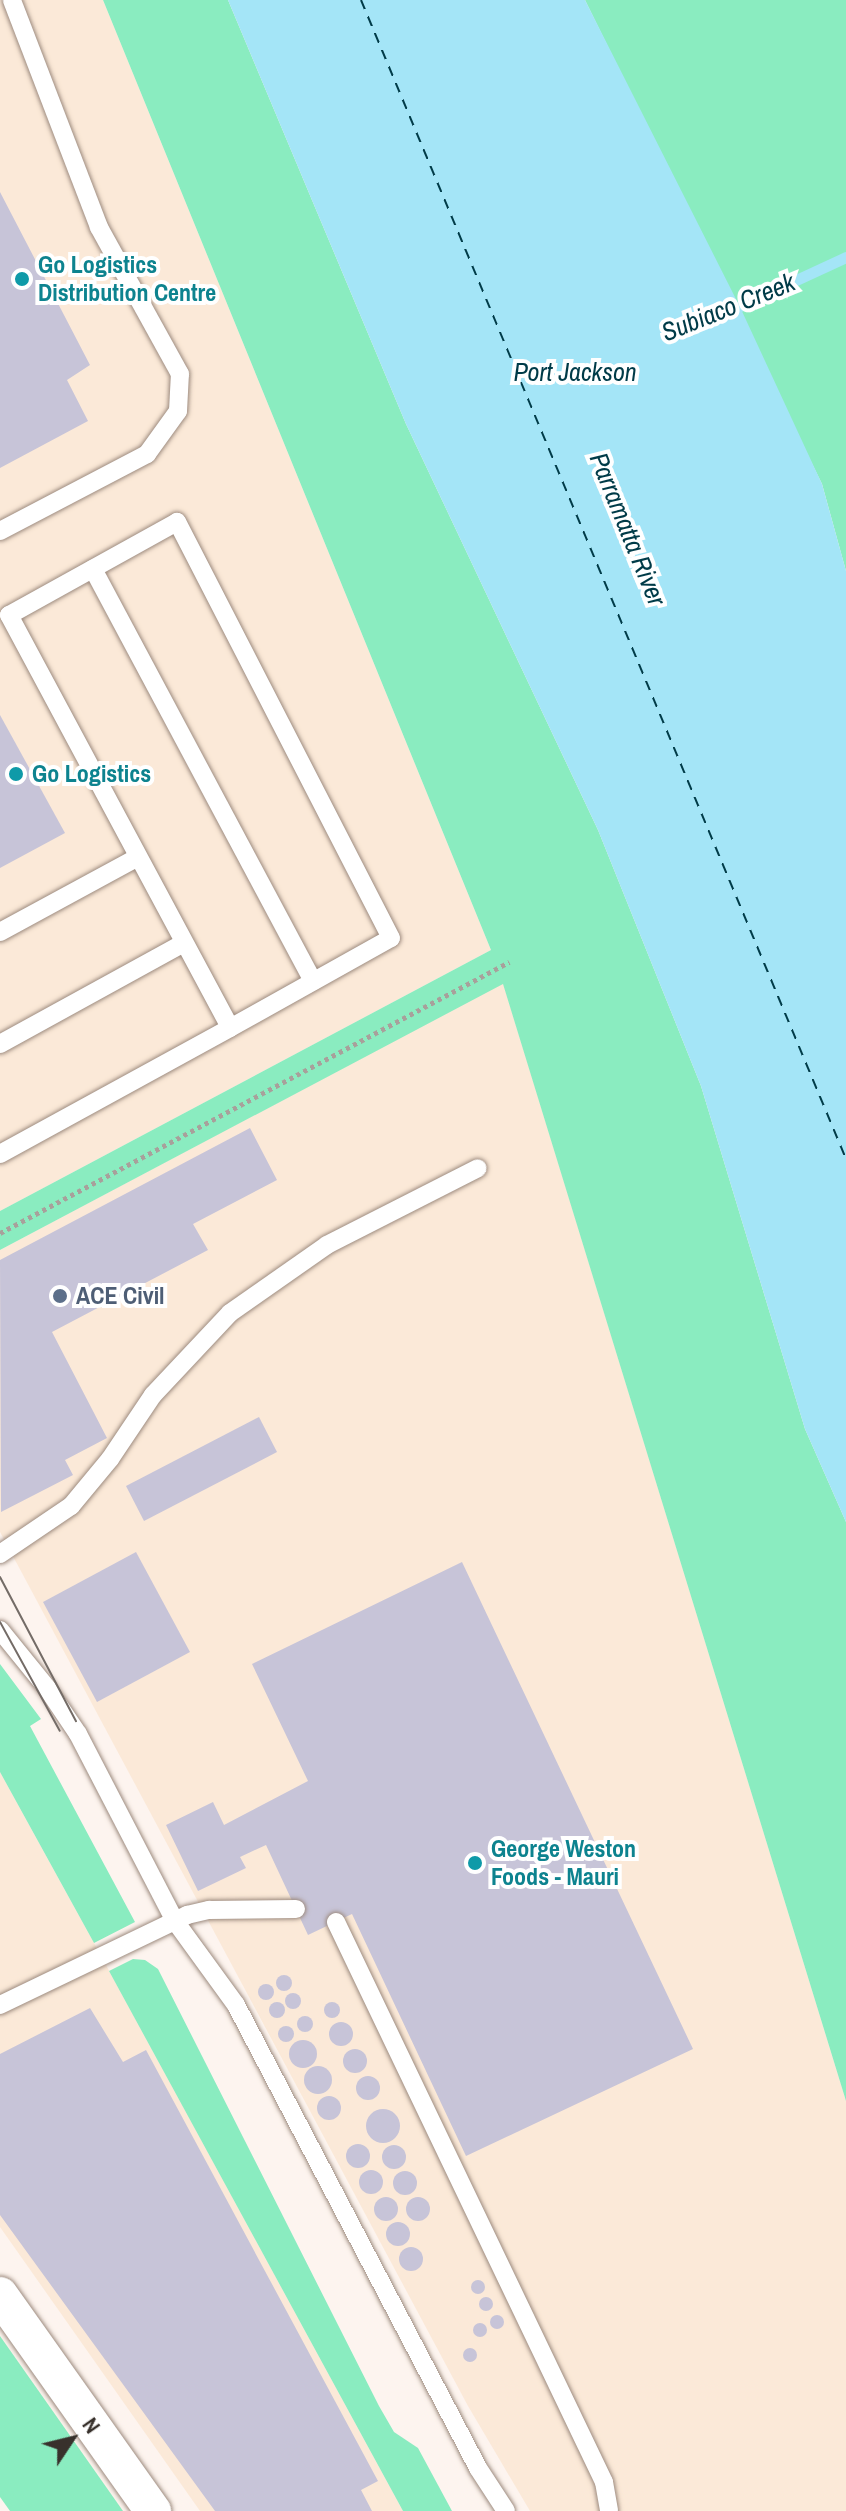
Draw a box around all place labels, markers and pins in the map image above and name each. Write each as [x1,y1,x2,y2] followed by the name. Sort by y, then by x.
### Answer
[38,251,216,307] place label: Go Logistics Distribution Centre
[13,270,31,288] marker: Go Logistics Distribution Centre
[32,760,151,788] place label: Go Logistics
[7,765,25,783] marker: Go Logistics
[76,1282,165,1310] place label: ACE Civil
[51,1287,69,1305] marker: ACE Civil
[491,1835,636,1891] place label: George Weston Foods - Mauri
[466,1854,484,1872] marker: George Weston Foods - Mauri

